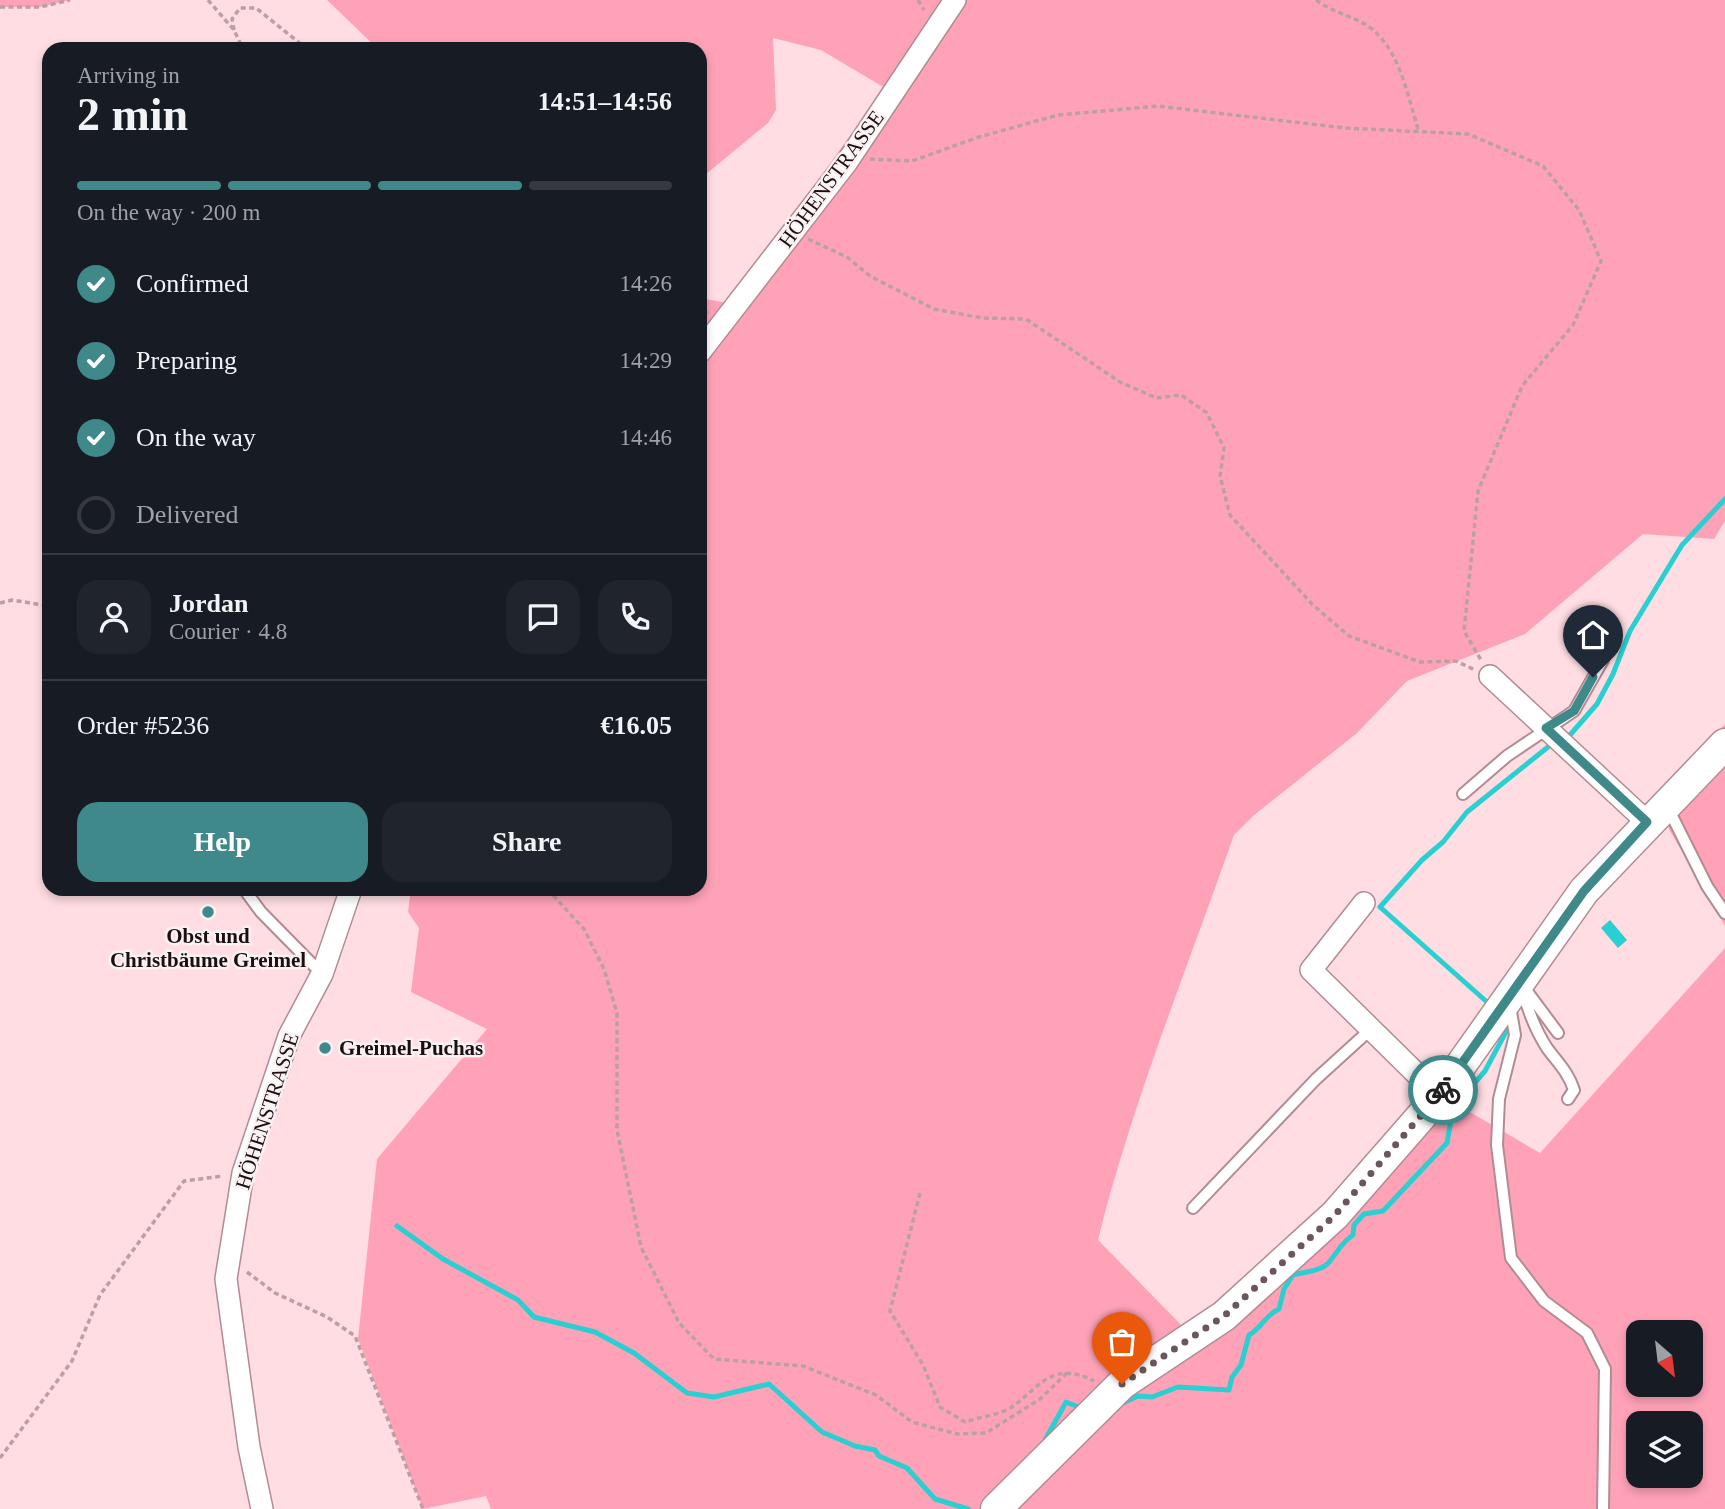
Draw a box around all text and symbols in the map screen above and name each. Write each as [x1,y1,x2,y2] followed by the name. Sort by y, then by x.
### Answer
[77,63,180,88] text: Arriving in
[538,87,672,116] text: 14:51–14:56
[77,89,188,140] text: 2 min
[773,106,889,252] street label: HÖHENSTRASSE
[77,200,260,225] text: On the way · 200 m
[77,265,115,303] icon: check
[136,269,249,298] text: Confirmed
[620,271,672,296] text: 14:26
[77,342,115,380] icon: check
[136,346,237,375] text: Preparing
[620,348,672,373] text: 14:29
[77,419,115,457] icon: check
[136,423,256,452] text: On the way
[620,425,672,450] text: 14:46
[136,500,239,529] text: Delivered
[77,580,151,654] button: person
[506,580,580,654] button: chat
[598,580,672,654] button: phone
[169,589,248,618] text: Jordan
[1563,605,1623,677] pin
[1574,616,1612,654] icon: home
[169,619,287,644] text: Courier · 4.8
[77,711,209,740] text: Order #5236
[601,711,672,740] text: €16.05
[77,802,368,882] button: Help
[382,802,672,882] button: Share
[200,904,216,920] marker: Obst und Christbäume Greimel
[110,924,306,972] place label: Obst und Christbäume Greimel
[230,1030,304,1192] street label: HÖHENSTRASSE
[339,1036,483,1060] place label: Greimel-Puchas
[317,1040,333,1056] marker: Greimel-Puchas
[1408,1055,1478,1125] courier
[1424,1071,1462,1109] icon: bike
[1092,1312,1152,1384] pin
[1626,1320,1703,1396] north arrow
[1626,1320,1703,1488] map controls
[1103,1323,1141,1361] icon: bag
[1626,1411,1703,1488] button: layers

